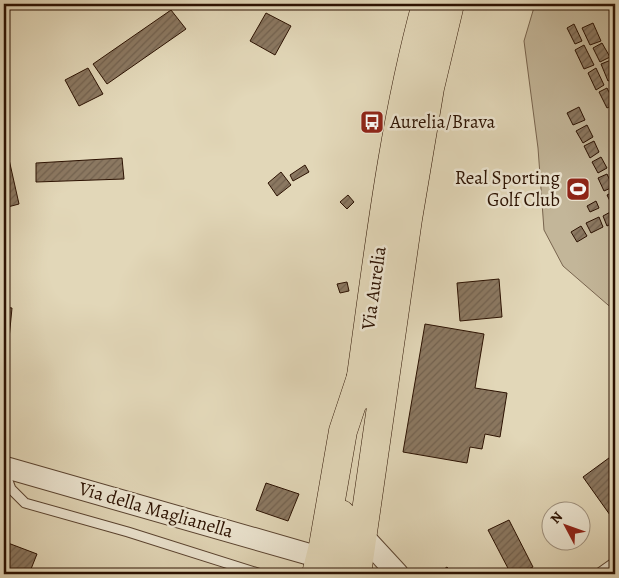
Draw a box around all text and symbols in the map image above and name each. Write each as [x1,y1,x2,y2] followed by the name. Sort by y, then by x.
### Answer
[359,109,385,135] bus stop icon: Aurelia/Brava
[389,109,496,135] place label: Aurelia/Brava
[455,165,560,213] place label: Real Sporting Golf Club
[565,176,591,202] sports icon: Real Sporting Golf Club
[355,244,393,333] street label: Via Aurelia
[75,475,236,545] street label: Via della Maglianella
[542,500,592,550] north arrow
[546,508,567,528] text: N

